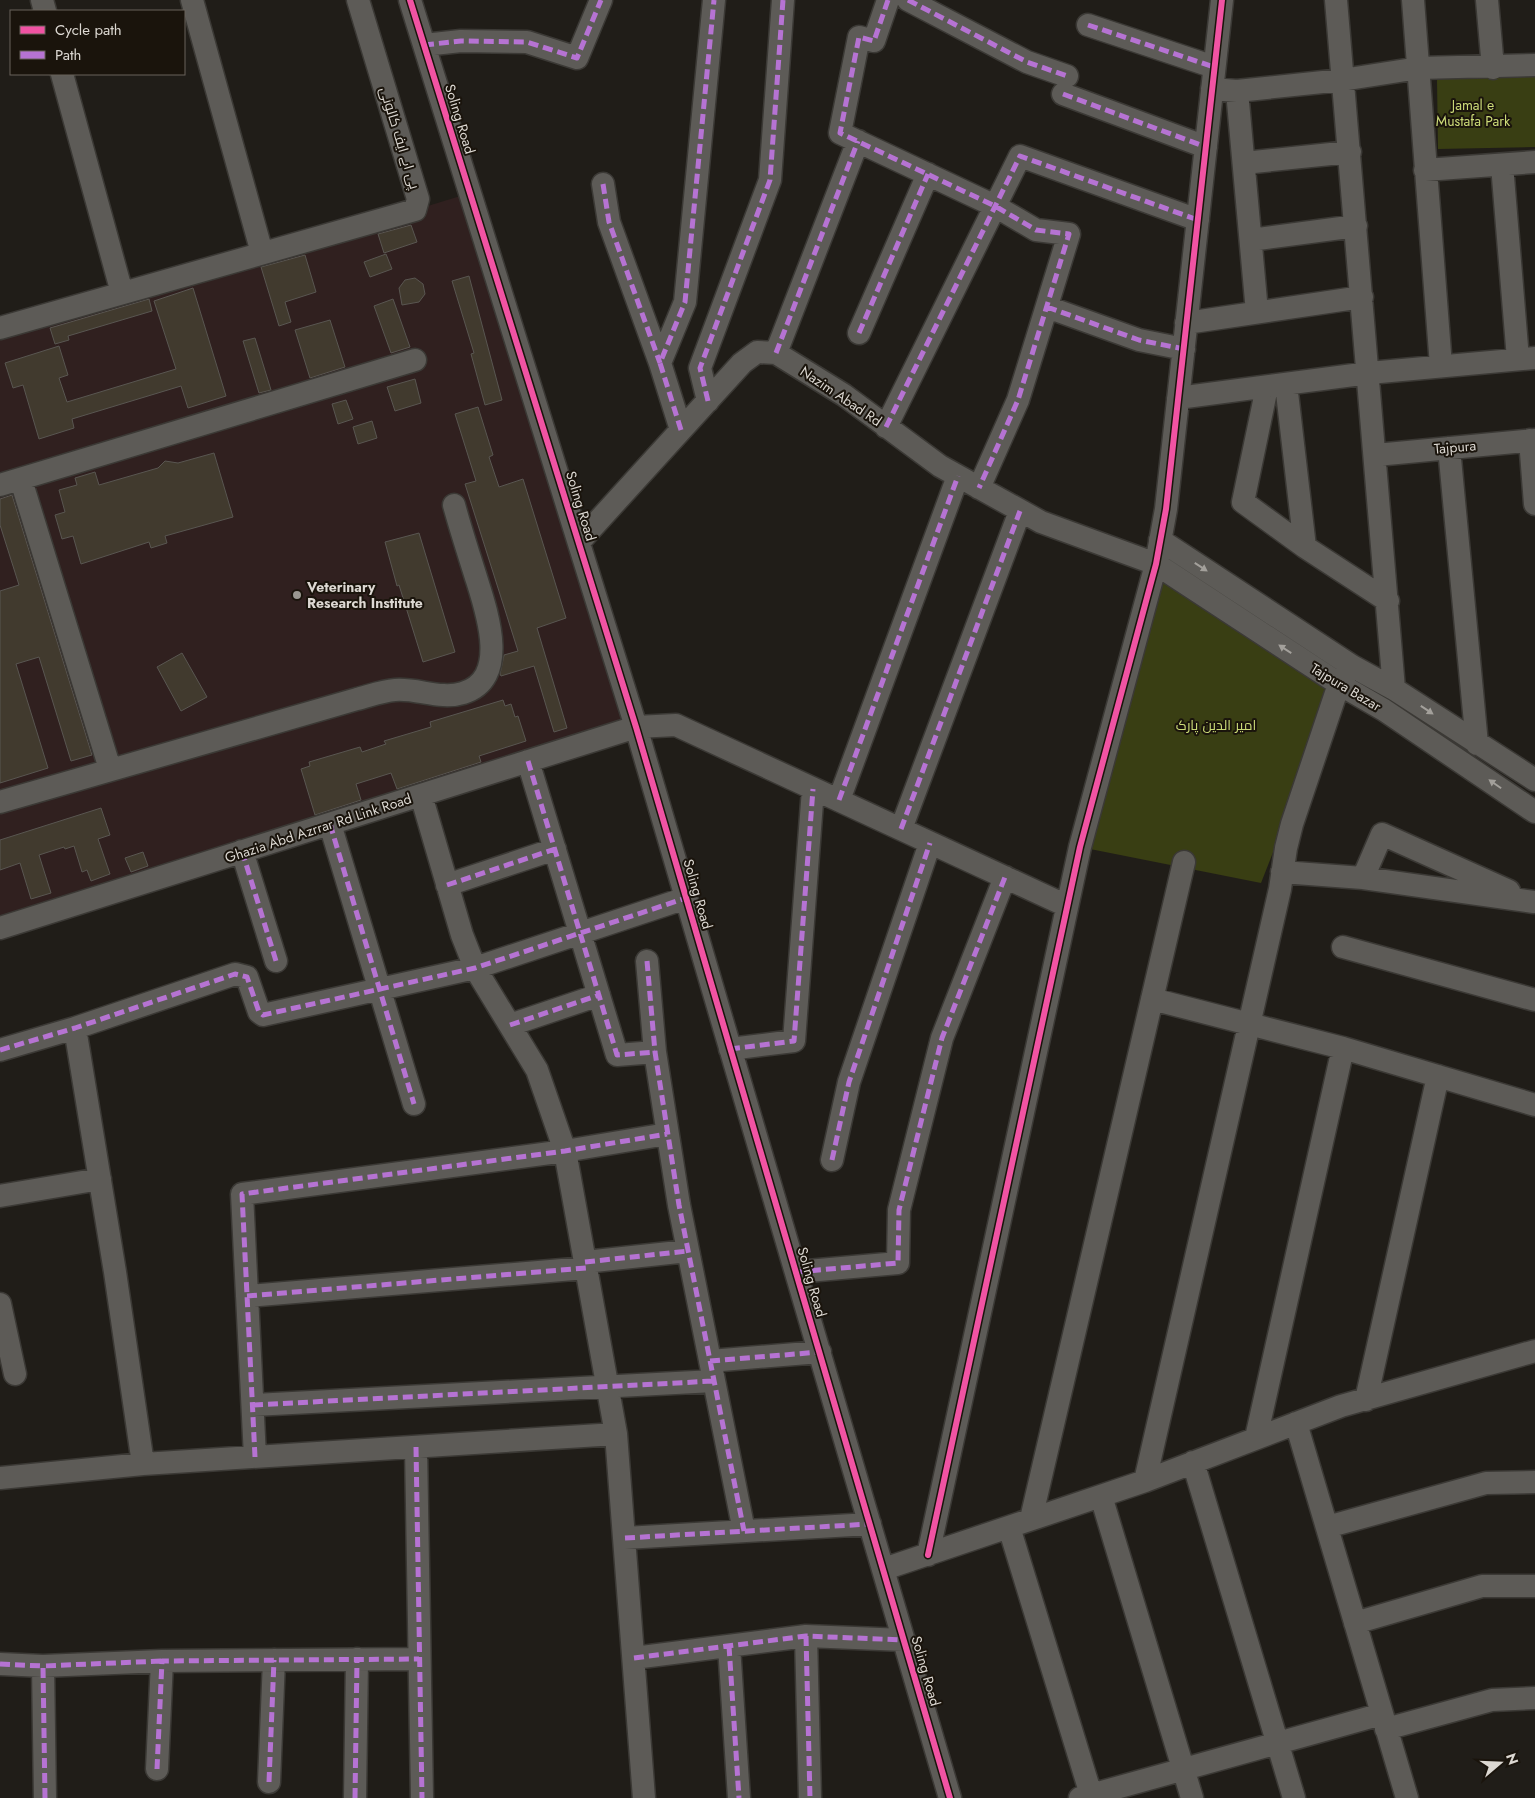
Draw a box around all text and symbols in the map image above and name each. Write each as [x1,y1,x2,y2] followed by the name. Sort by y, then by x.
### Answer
[10,10,185,75] legend
[55,19,122,41] text: Cycle path
[55,44,81,66] text: Path
[440,82,480,156] street label: Soling Road
[375,84,425,192] street label: پی اے ایف کالونی
[1436,95,1511,131] park label: Jamal e Mustafa Park
[796,361,886,431] street label: Nazim Abad Rd
[1433,435,1477,459] street label: Tajpura
[561,469,601,543] street label: Soling Road
[1194,562,1208,572] one-way arrow
[306,577,423,613] place label: Veterinary Research Institute
[291,589,303,601] marker: Veterinary Research Institute
[1278,644,1291,654] one-way arrow
[1307,658,1385,716] street label: Tajpura Bazar
[1420,706,1433,715] one-way arrow
[1176,715,1256,735] park label: امیر الدین پارک
[1488,779,1502,789] one-way arrow
[222,788,414,868] street label: Ghazia Abd Azrrar Rd Link Road
[678,857,718,931] street label: Soling Road
[792,1245,832,1319] street label: Soling Road
[906,1634,946,1708] street label: Soling Road
[1475,1738,1525,1788] north arrow
[1501,1750,1524,1767] text: N

